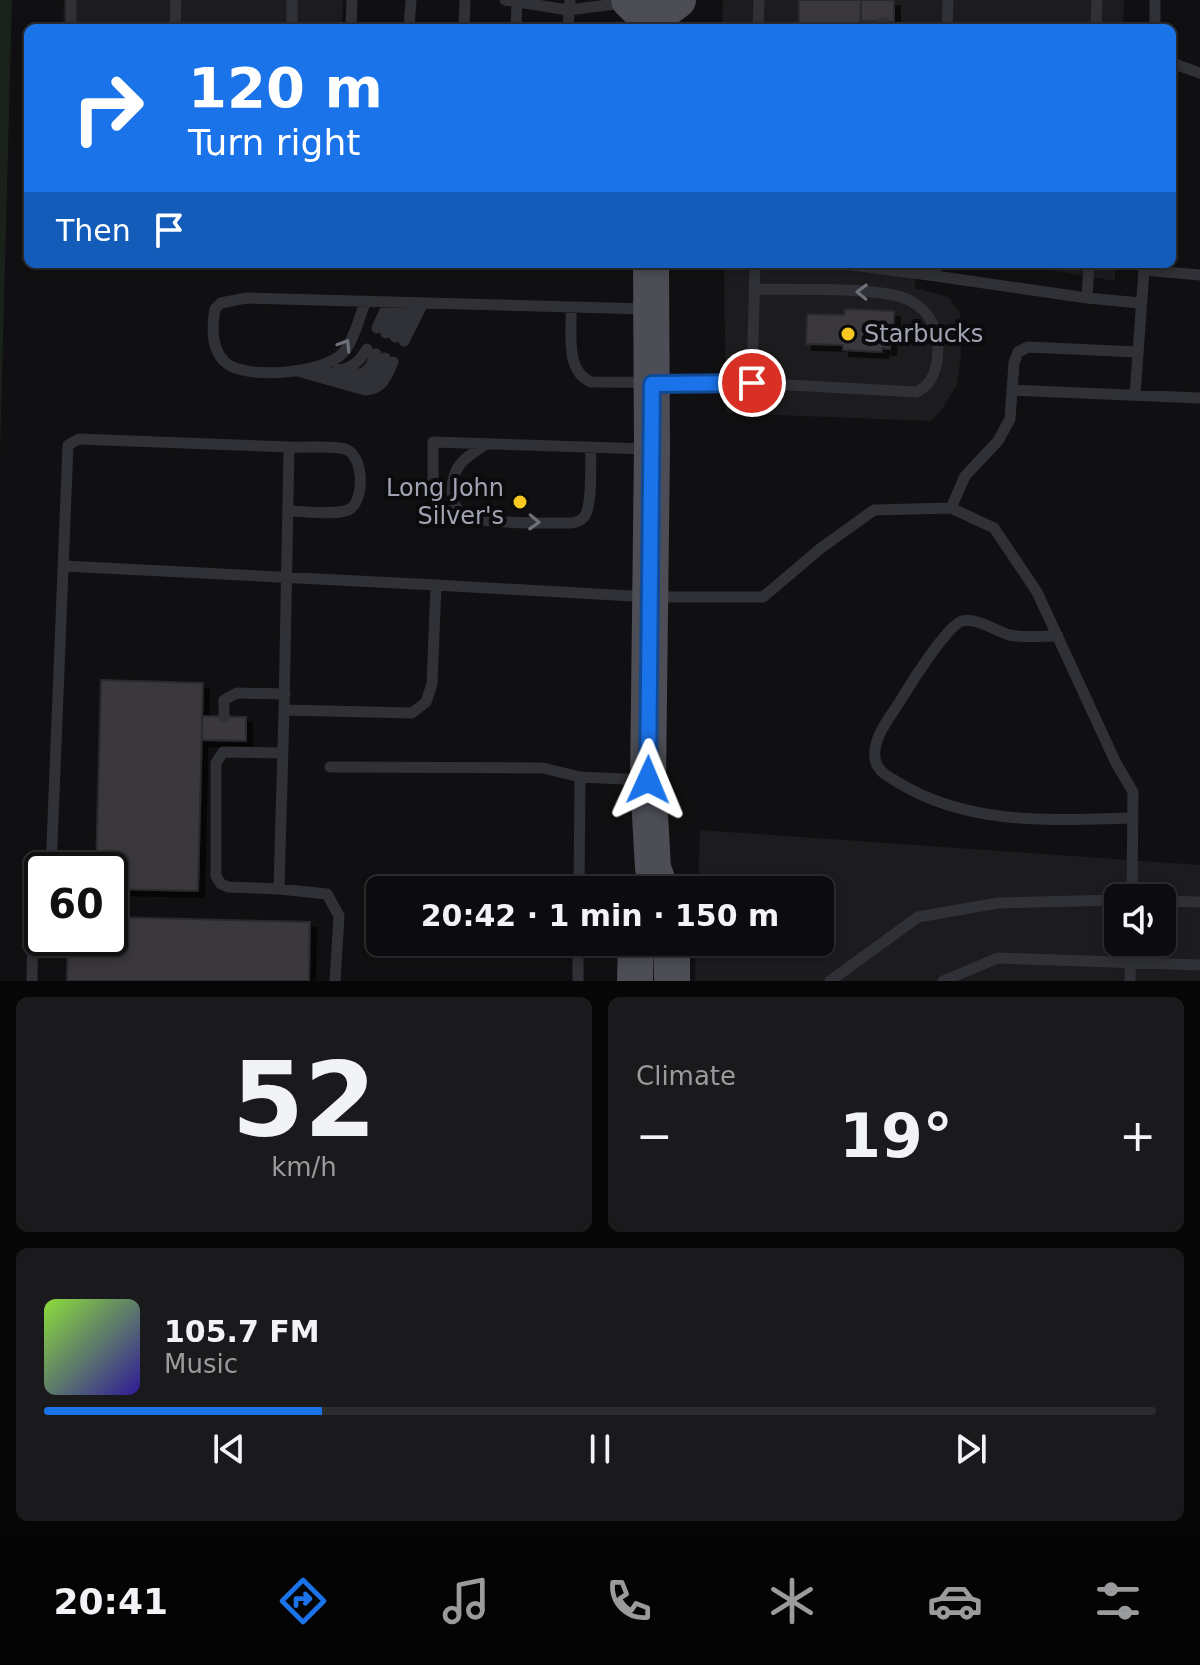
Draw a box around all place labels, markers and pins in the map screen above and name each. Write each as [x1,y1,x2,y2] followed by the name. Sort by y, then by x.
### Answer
[864,320,983,348] place label: Starbucks
[839,325,857,343] marker: Starbucks
[718,349,786,417] pin
[386,474,504,530] place label: Long John Silver's
[511,493,529,511] marker: Long John Silver's

